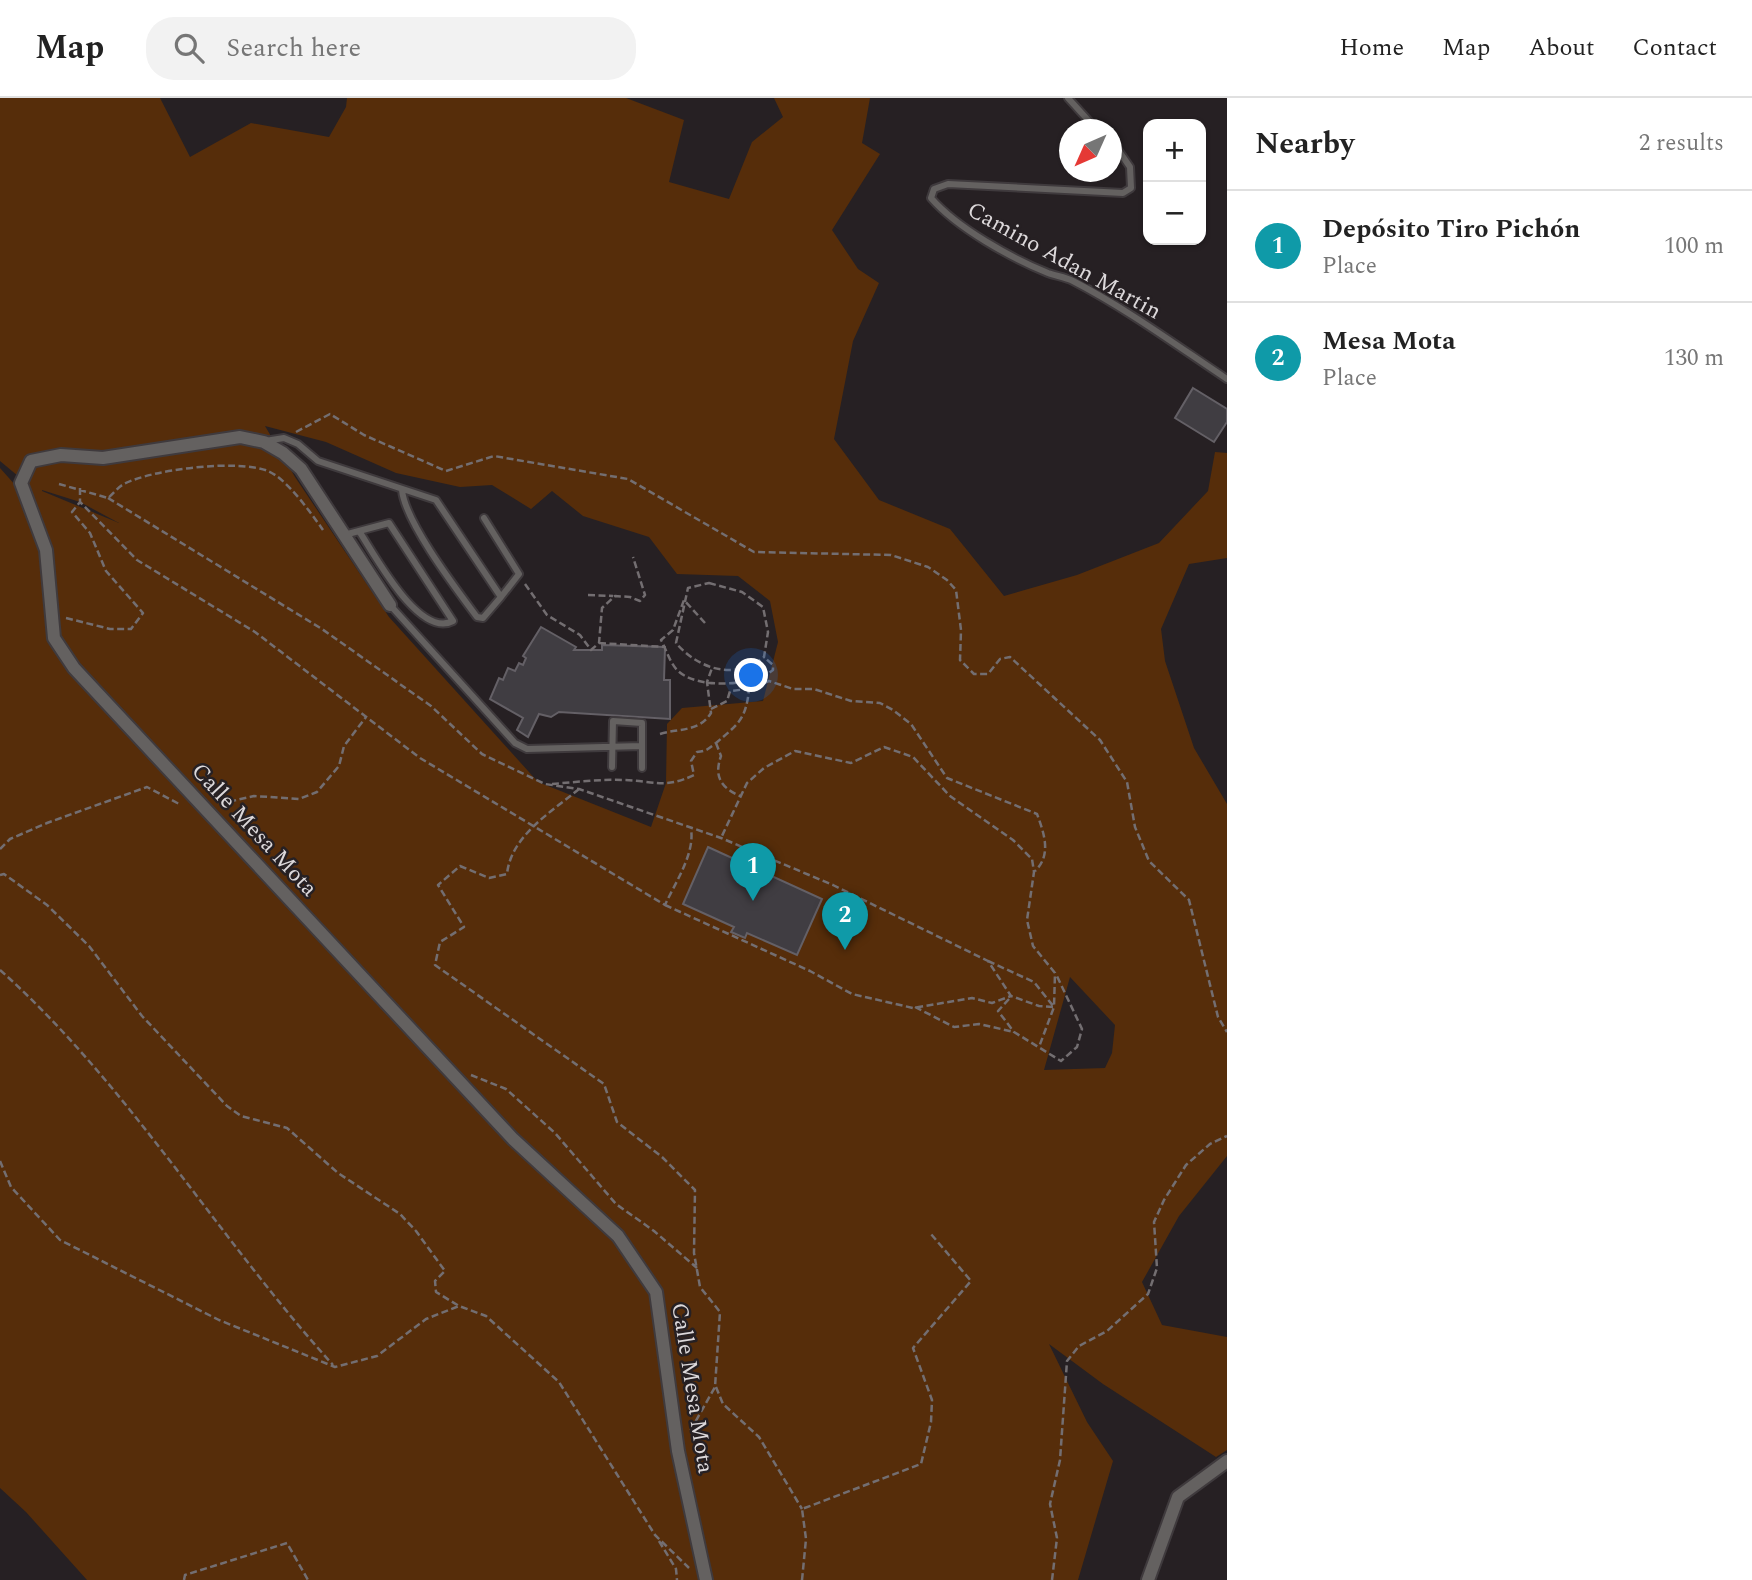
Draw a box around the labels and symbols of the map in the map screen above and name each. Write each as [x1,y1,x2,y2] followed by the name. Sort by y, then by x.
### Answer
[1059,119,1122,182] north arrow
[960,193,1168,329] street label: Camino Adan Martin
[734,658,768,692] your location
[182,755,326,905] street label: Calle Mesa Mota
[730,843,776,901] pin: 1
[822,892,868,950] pin: 2
[661,1300,723,1476] street label: Calle Mesa Mota

